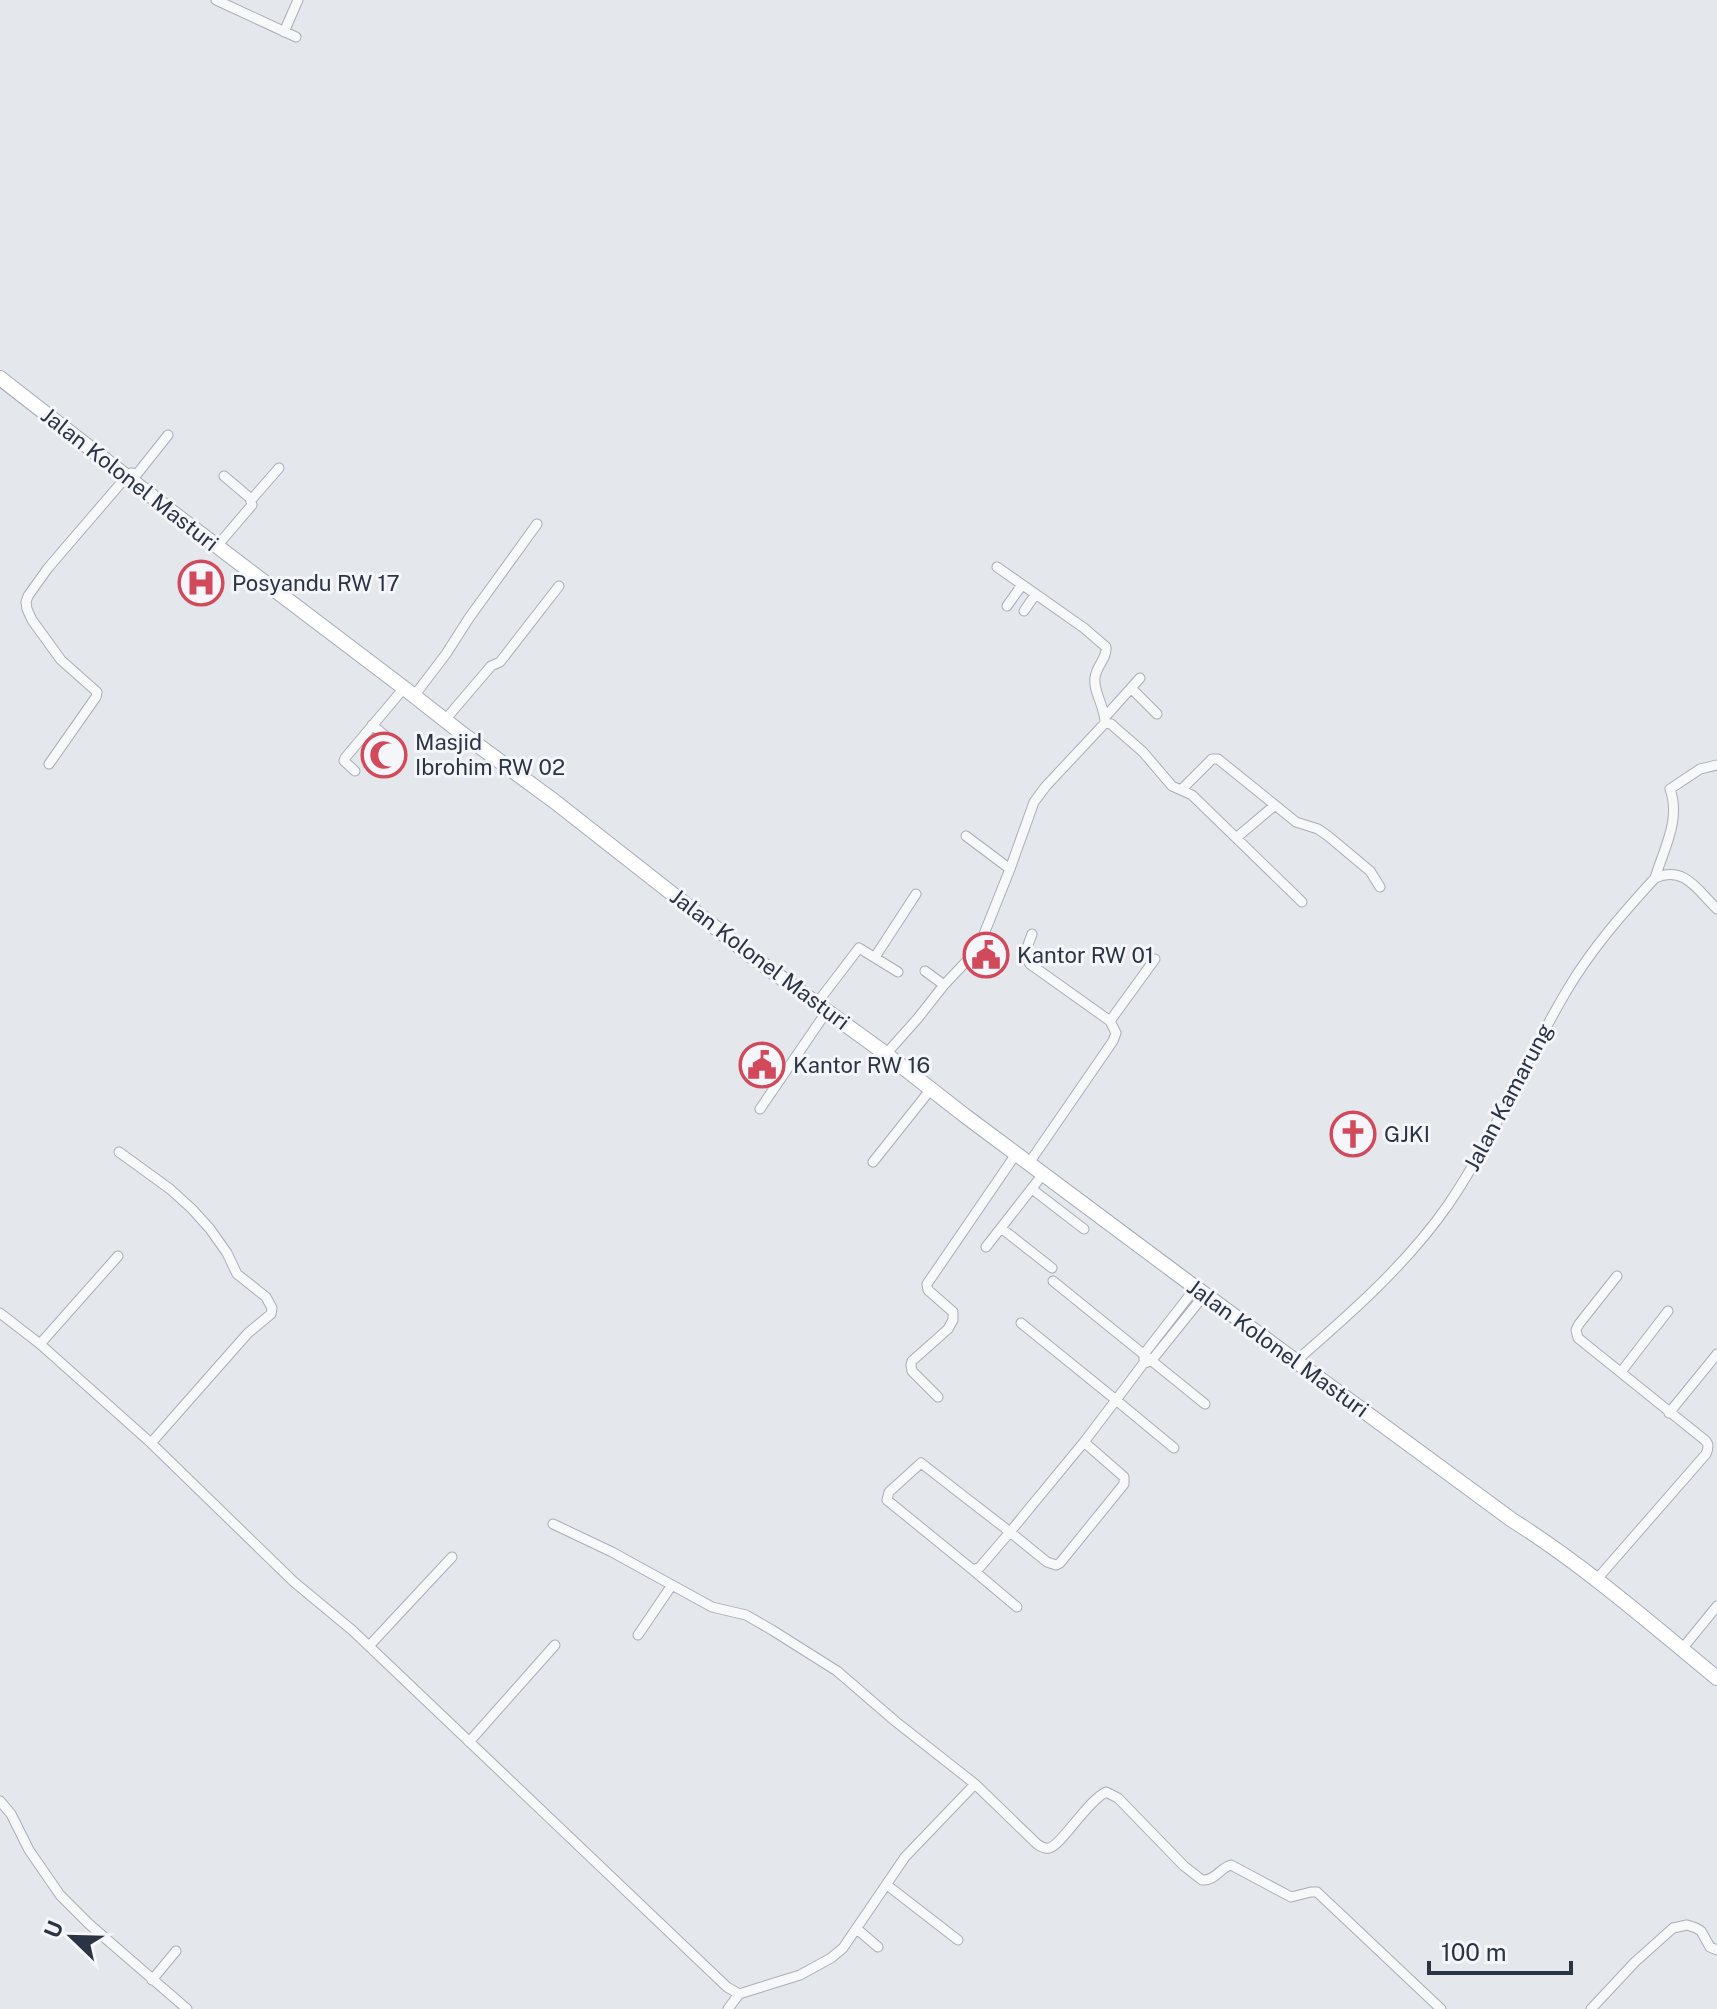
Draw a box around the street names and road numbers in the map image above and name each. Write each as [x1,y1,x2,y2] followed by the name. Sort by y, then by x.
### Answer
[36,402,224,556] street label: Jalan Kolonel Masturi
[665,883,855,1035] street label: Jalan Kolonel Masturi
[1458,1019,1558,1175] street label: Jalan Kamarung
[1182,1273,1374,1423] street label: Jalan Kolonel Masturi

